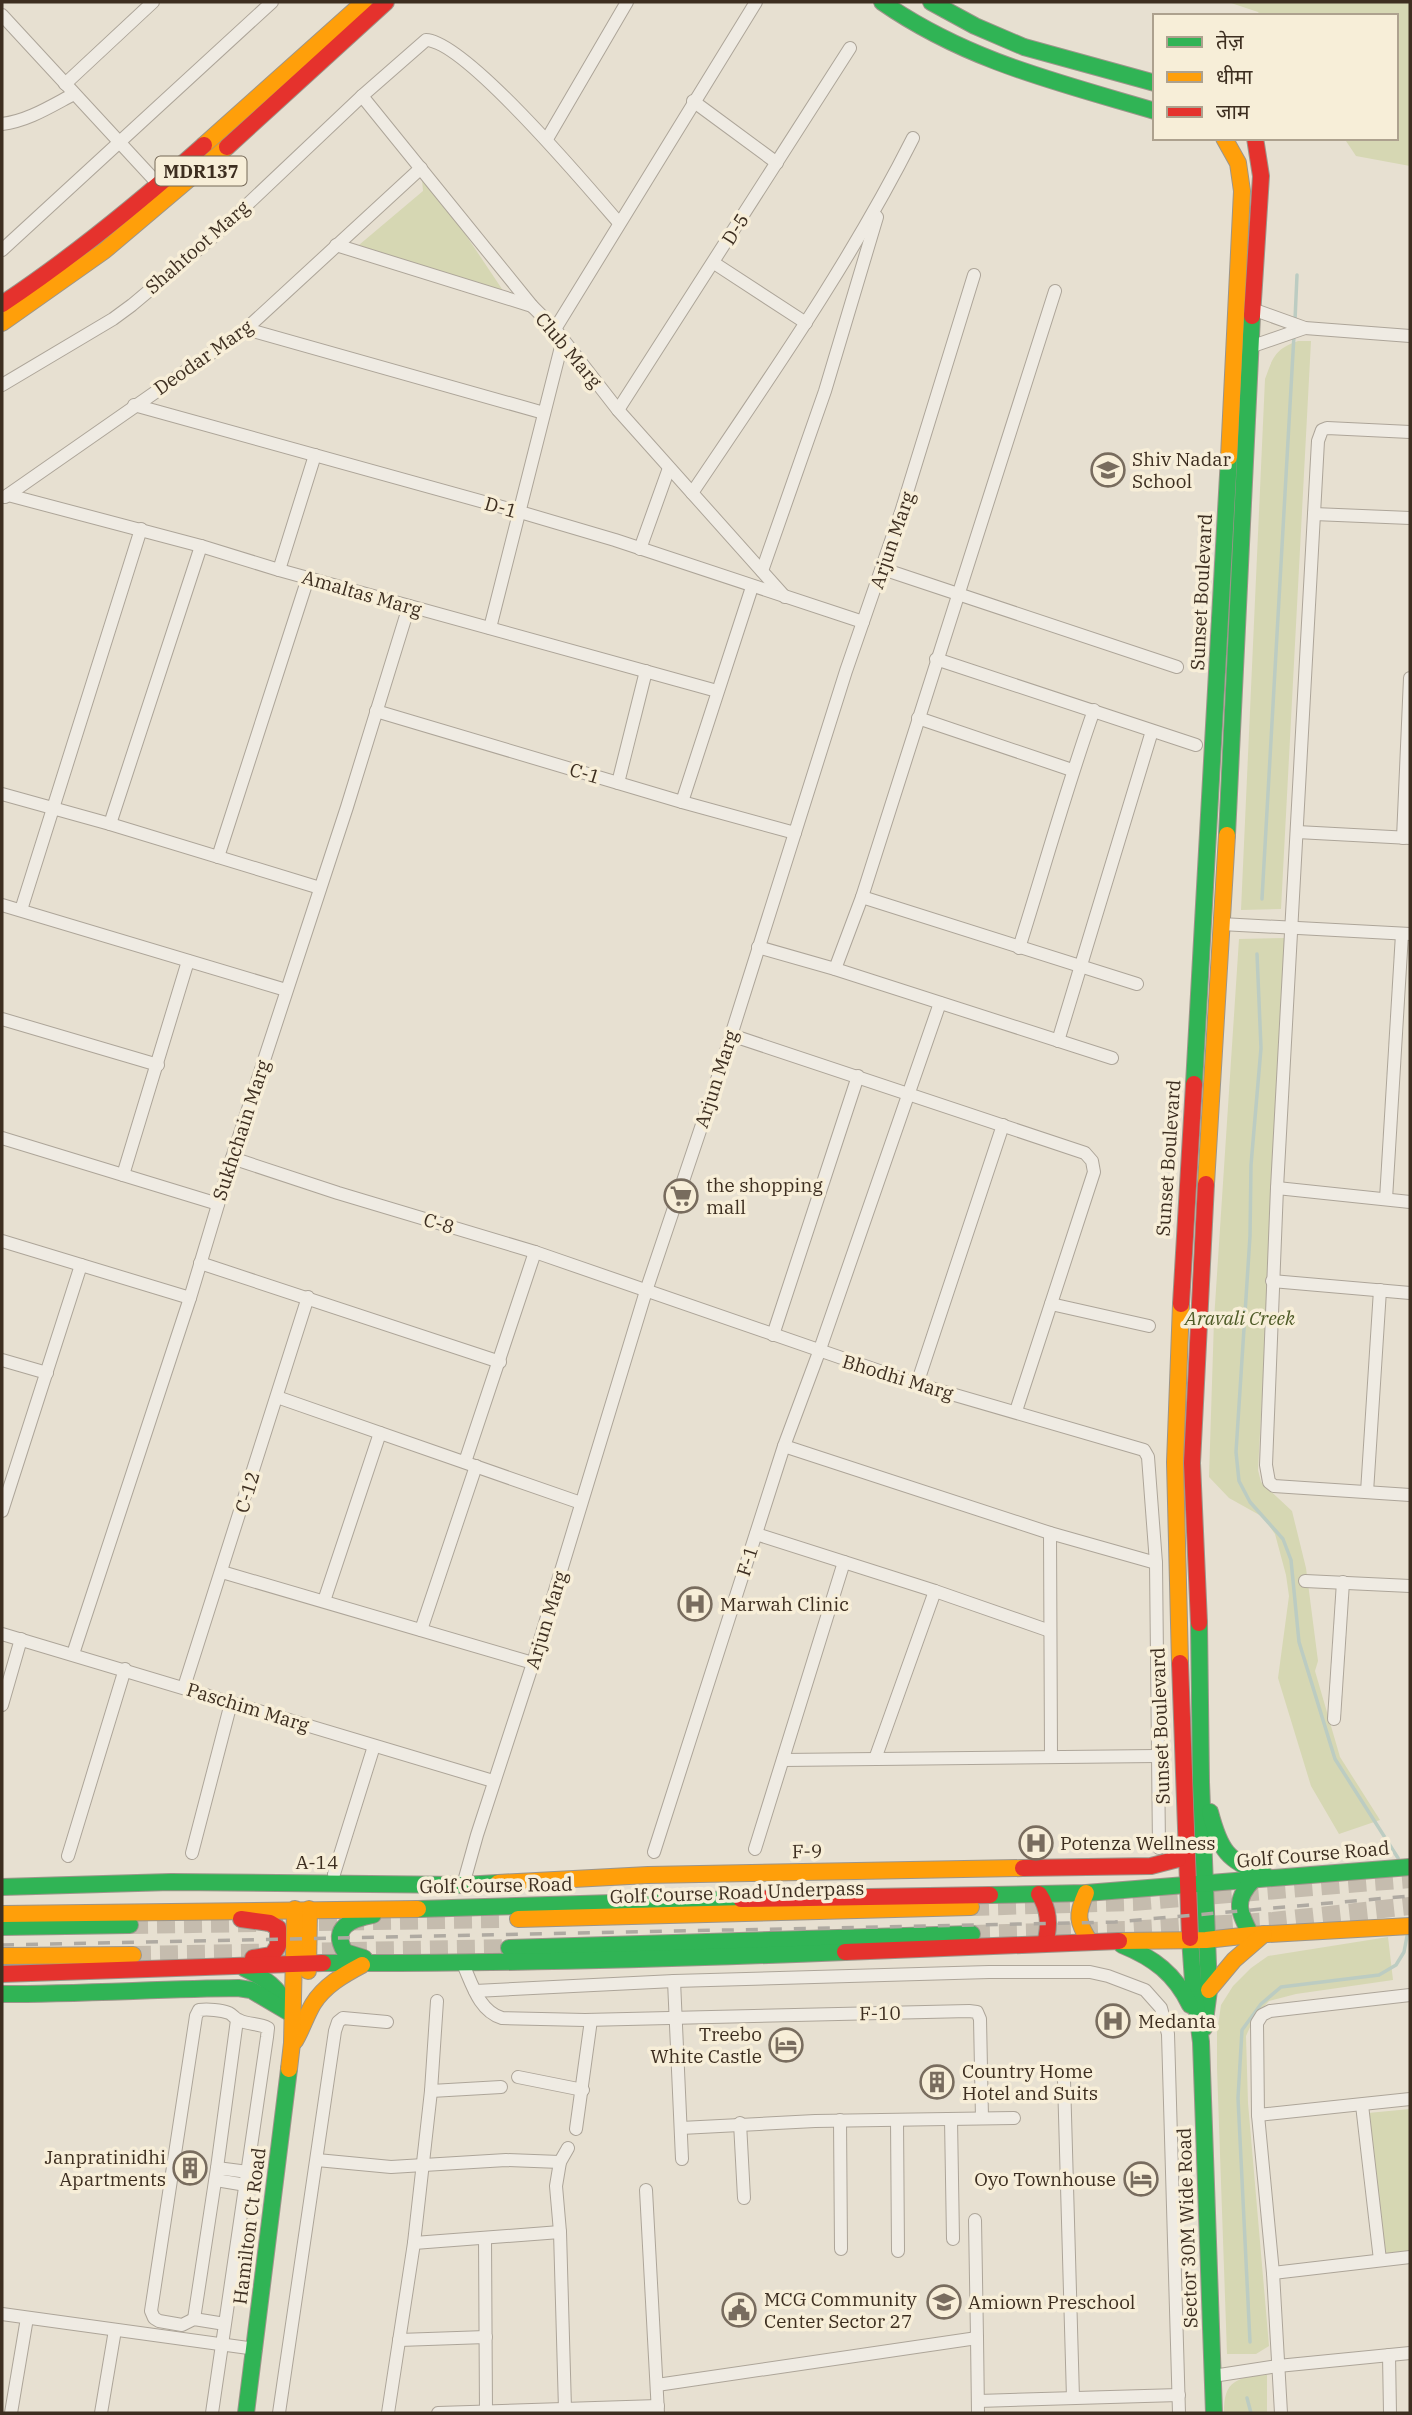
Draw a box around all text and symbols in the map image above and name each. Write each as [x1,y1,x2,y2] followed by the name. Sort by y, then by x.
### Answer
[1153,14,1398,140] legend
[1216,27,1244,55] text: तेज़
[1216,62,1253,90] text: धीमा
[1216,97,1250,125] text: जाम
[156,156,246,186] road number: MDR137
[140,195,255,299] street label: Shahtoot Marg
[716,209,754,249] street label: D-5
[530,307,608,393] street label: Club Marg
[149,314,258,400] street label: Deodar Marg
[1132,447,1232,493] place label: Shiv Nadar School
[1089,451,1127,489] school or university icon: Shiv Nadar School
[864,488,920,592] street label: Arjun Marg
[482,491,520,523] street label: D-1
[1185,513,1217,671] street label: Sunset Boulevard
[299,564,425,622] street label: Amaltas Marg
[567,757,603,789] street label: C-1
[689,1027,743,1131] street label: Arjun Marg
[207,1056,275,1203] street label: Sukhchain Marg
[1151,1079,1185,1237] street label: Sunset Boulevard
[706,1173,823,1219] place label: the shopping mall
[662,1177,700,1215] supermarket icon: the shopping mall
[421,1207,457,1239] street label: C-8
[1183,1306,1296,1330] park label: Aravali Creek
[840,1349,957,1405] street label: Bhodhi Marg
[229,1468,265,1516] street label: C-12
[731,1543,763,1579] street label: F-1
[520,1567,572,1672] street label: Arjun Marg
[676,1585,714,1623] hospital icon: Marwah Clinic
[720,1592,849,1616] place label: Marwah Clinic
[1145,1647,1175,1805] street label: Sunset Boulevard
[184,1677,313,1737] street label: Paschim Marg
[1017,1824,1055,1862] hospital icon: Potenza Wellness
[1060,1831,1216,1855] place label: Potenza Wellness
[1236,1835,1390,1873] street label: Golf Course Road
[792,1839,822,1863] street label: F-9
[296,1850,338,1874] street label: A-14
[419,1872,573,1898] street label: Golf Course Road
[609,1876,865,1908] street label: Golf Course Road Underpass
[859,2001,901,2025] street label: F-10
[1094,2002,1132,2040] hospital icon: Medanta
[1138,2009,1216,2033] place label: Medanta
[650,2022,762,2068] place label: Treebo White Castle
[767,2026,805,2064] hotel icon: Treebo White Castle
[962,2059,1098,2105] place label: Country Home Hotel and Suits
[918,2063,956,2101] building icon: Country Home Hotel and Suits
[1172,2127,1202,2329] street label: Sector 30M Wide Road
[44,2145,166,2191] place label: Janpratinidhi Apartments
[227,2146,271,2306] street label: Hamilton Ct Road
[171,2149,209,2187] building icon: Janpratinidhi Apartments
[1122,2160,1160,2198] hotel icon: Oyo Townhouse
[974,2167,1116,2191] place label: Oyo Townhouse
[925,2283,963,2321] school or university icon: Amiown Preschool
[764,2287,917,2333] place label: MCG Community Center Sector 27
[968,2290,1136,2314] place label: Amiown Preschool
[720,2291,758,2329] public building icon: MCG Community Center Sector 27

